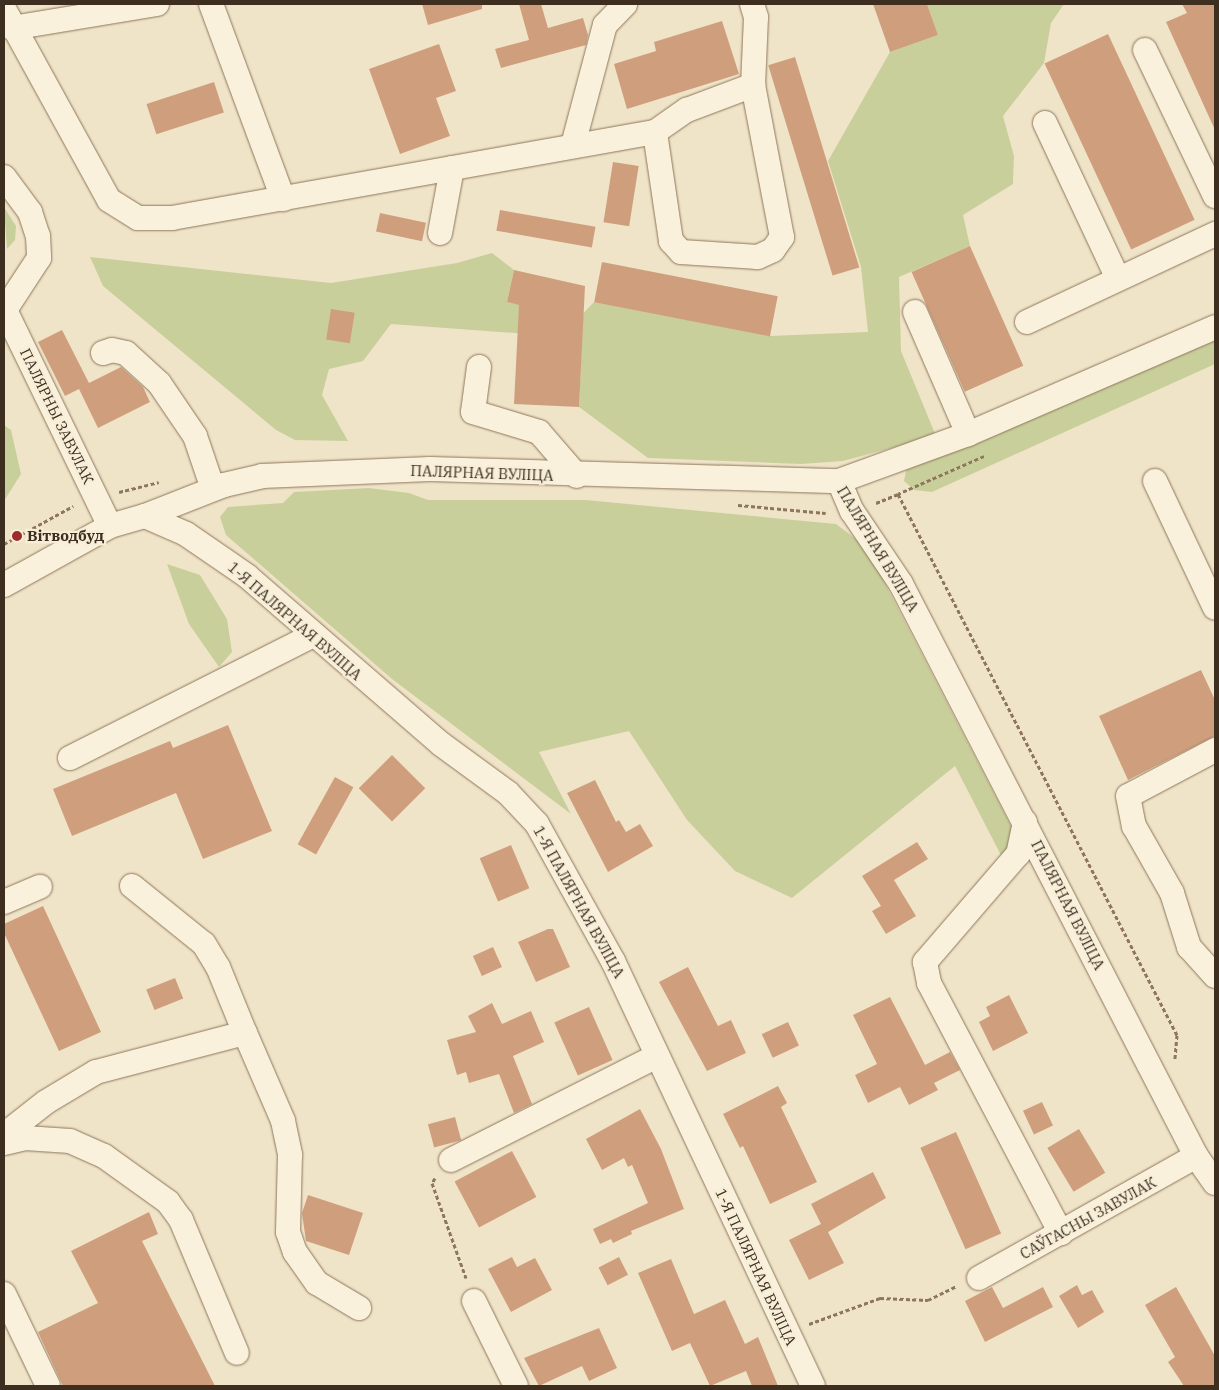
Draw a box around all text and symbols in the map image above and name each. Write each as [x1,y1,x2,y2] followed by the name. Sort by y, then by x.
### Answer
[16,345,98,487] street label: ПАЛЯРНЫ ЗАВУЛАК
[410,462,554,484] street label: ПАЛЯРНАЯ ВУЛІЦА
[833,483,923,615] street label: ПАЛЯРНАЯ ВУЛІЦА
[27,527,104,545] place label: Вітводбуд
[11,530,23,542] marker: Вітводбуд
[224,558,366,684] street label: 1-Я ПАЛЯРНАЯ ВУЛІЦА
[530,823,628,981] street label: 1-Я ПАЛЯРНАЯ ВУЛІЦА
[1027,837,1109,973] street label: ПАЛЯРНАЯ ВУЛІЦА
[1017,1173,1159,1263] street label: САЎГАСНЫ ЗАВУЛАК
[712,1186,800,1348] street label: 1-Я ПАЛЯРНАЯ ВУЛІЦА

